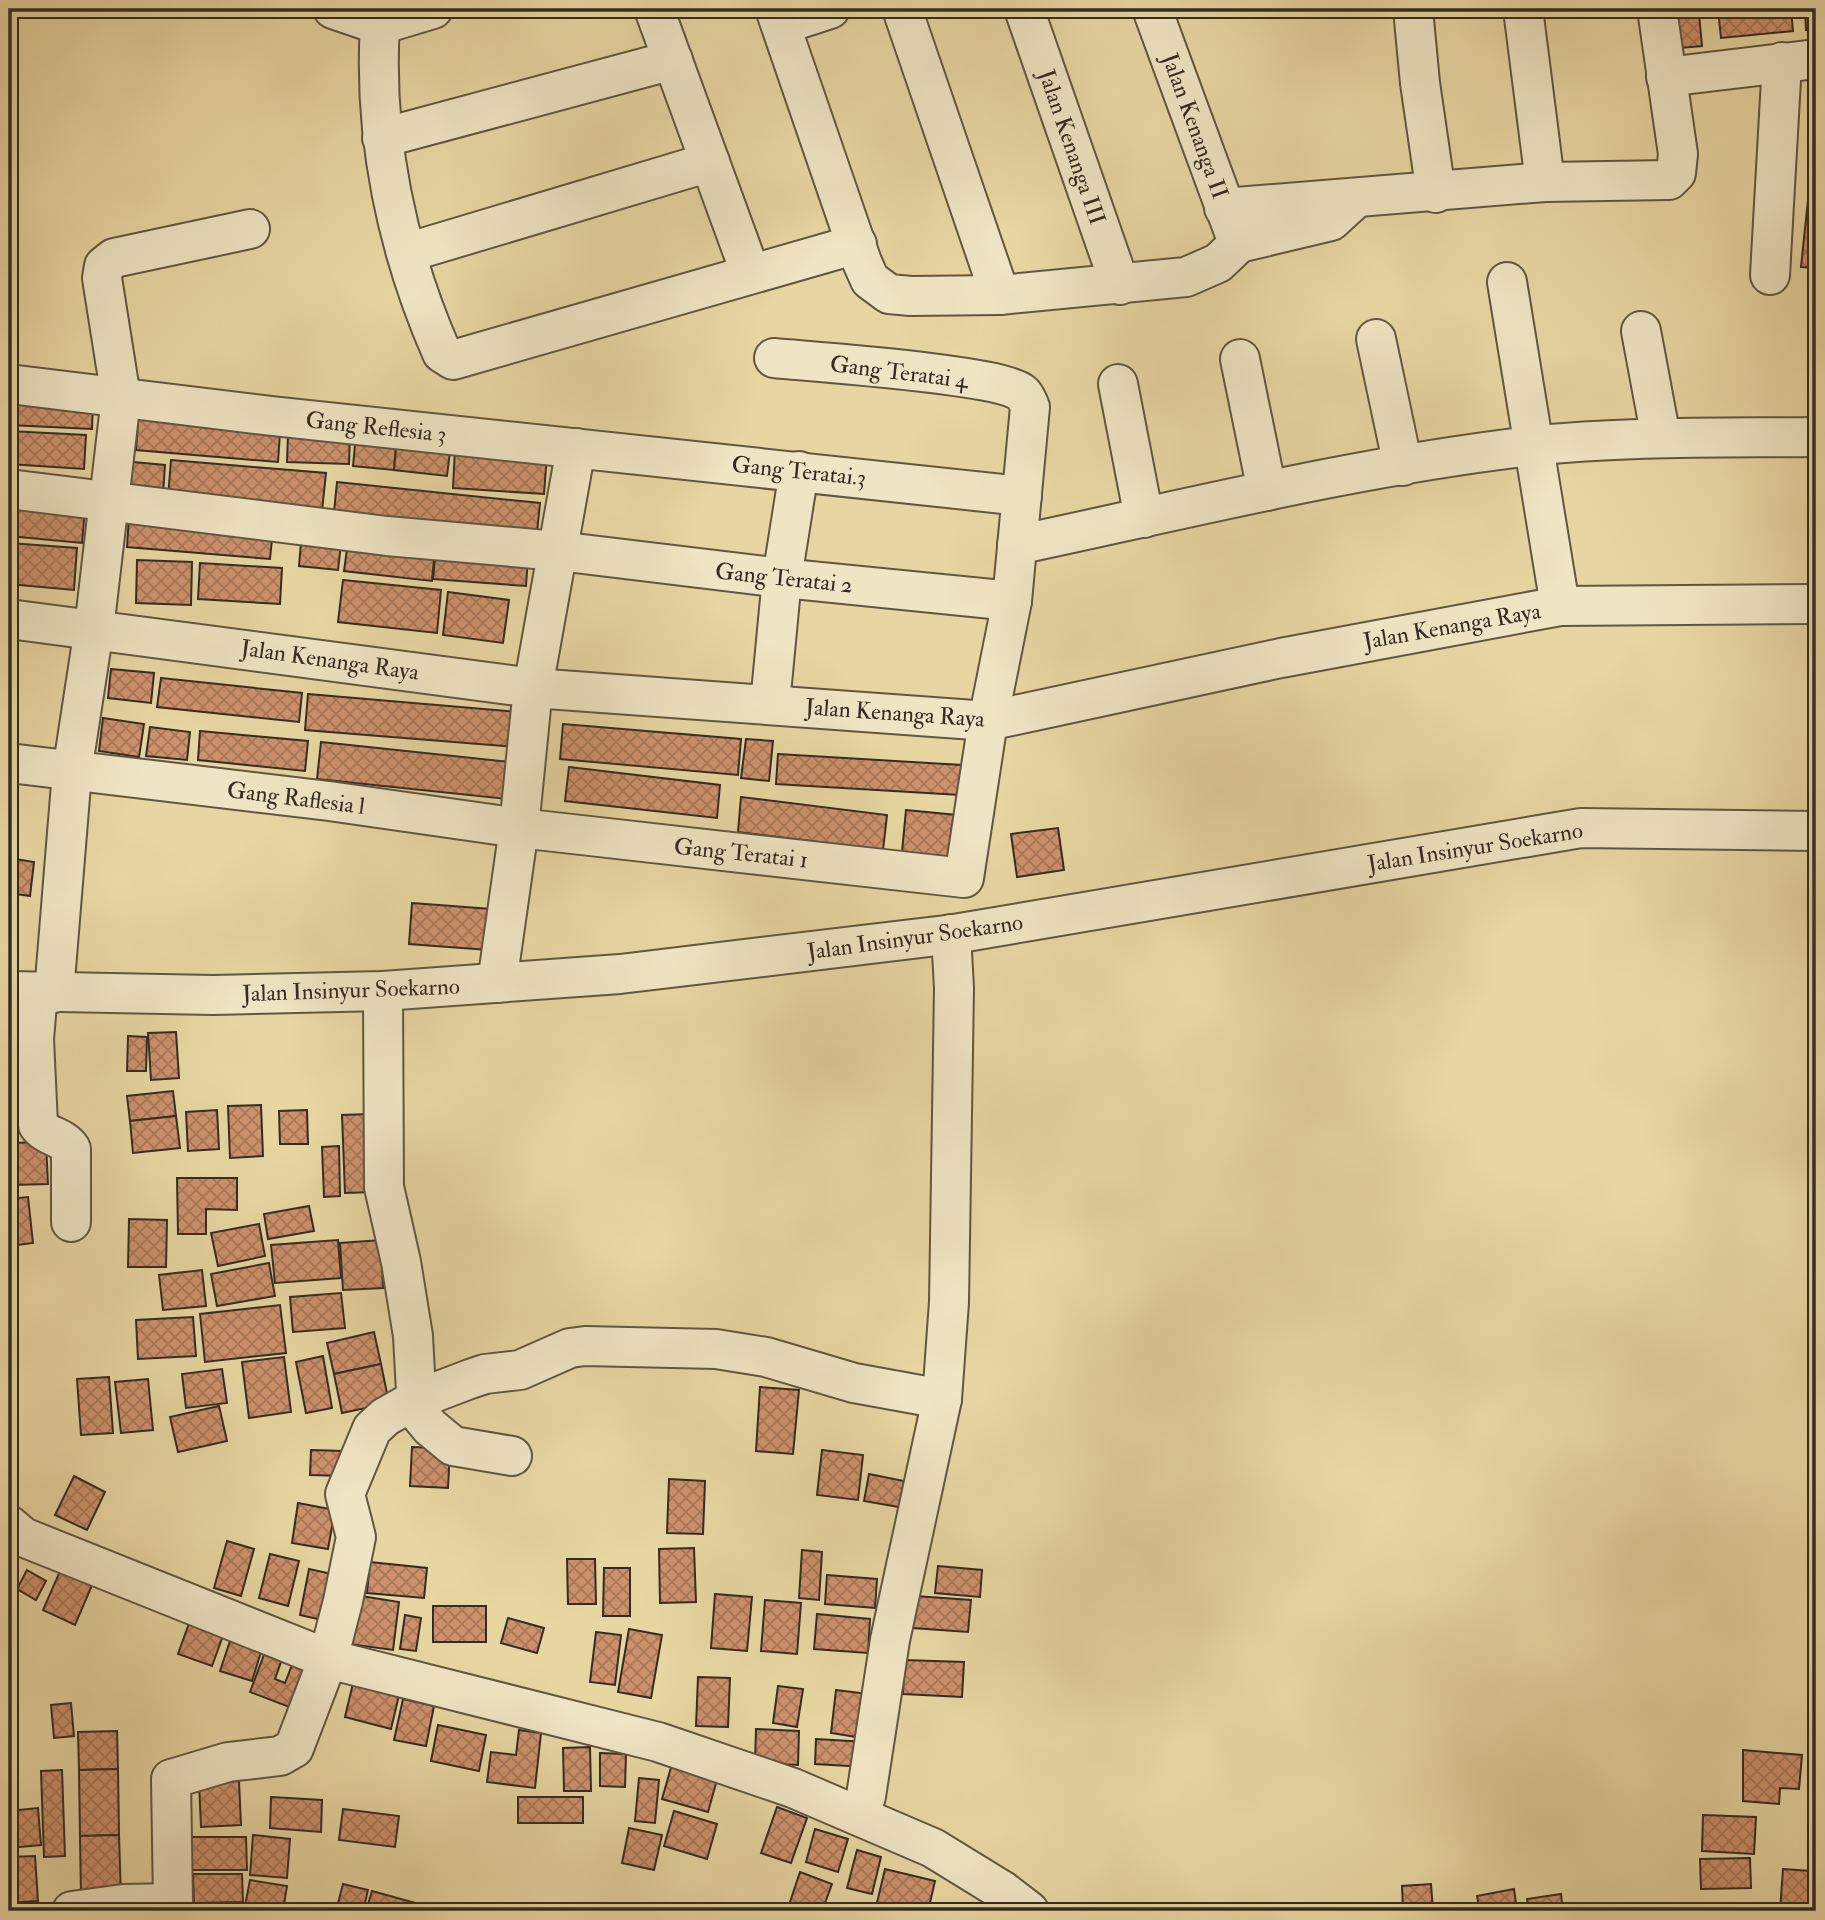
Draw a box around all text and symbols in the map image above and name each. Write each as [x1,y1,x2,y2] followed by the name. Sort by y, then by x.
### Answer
[1155,48,1235,203] street label: Jalan Kenanga II
[1032,65,1112,228] street label: Jalan Kenanga III
[828,349,971,395] street label: Gang Teratai 4
[304,405,448,449] street label: Gang Reflesia 3
[730,450,868,492] street label: Gang Teratai.3
[714,556,854,600] street label: Gang Teratai 2
[1360,596,1544,656] street label: Jalan Kenanga Raya
[238,633,422,687] street label: Jalan Kenanga Raya
[803,692,986,734] street label: Jalan Kenanga Raya
[226,775,367,821] street label: Gang Raflesia l
[1364,816,1585,879] street label: Jalan Insinyur Soekarno
[673,832,809,874] street label: Gang Teratai 1
[804,907,1025,967] street label: Jalan Insinyur Soekarno
[241,972,460,1008] street label: Jalan Insinyur Soekarno

